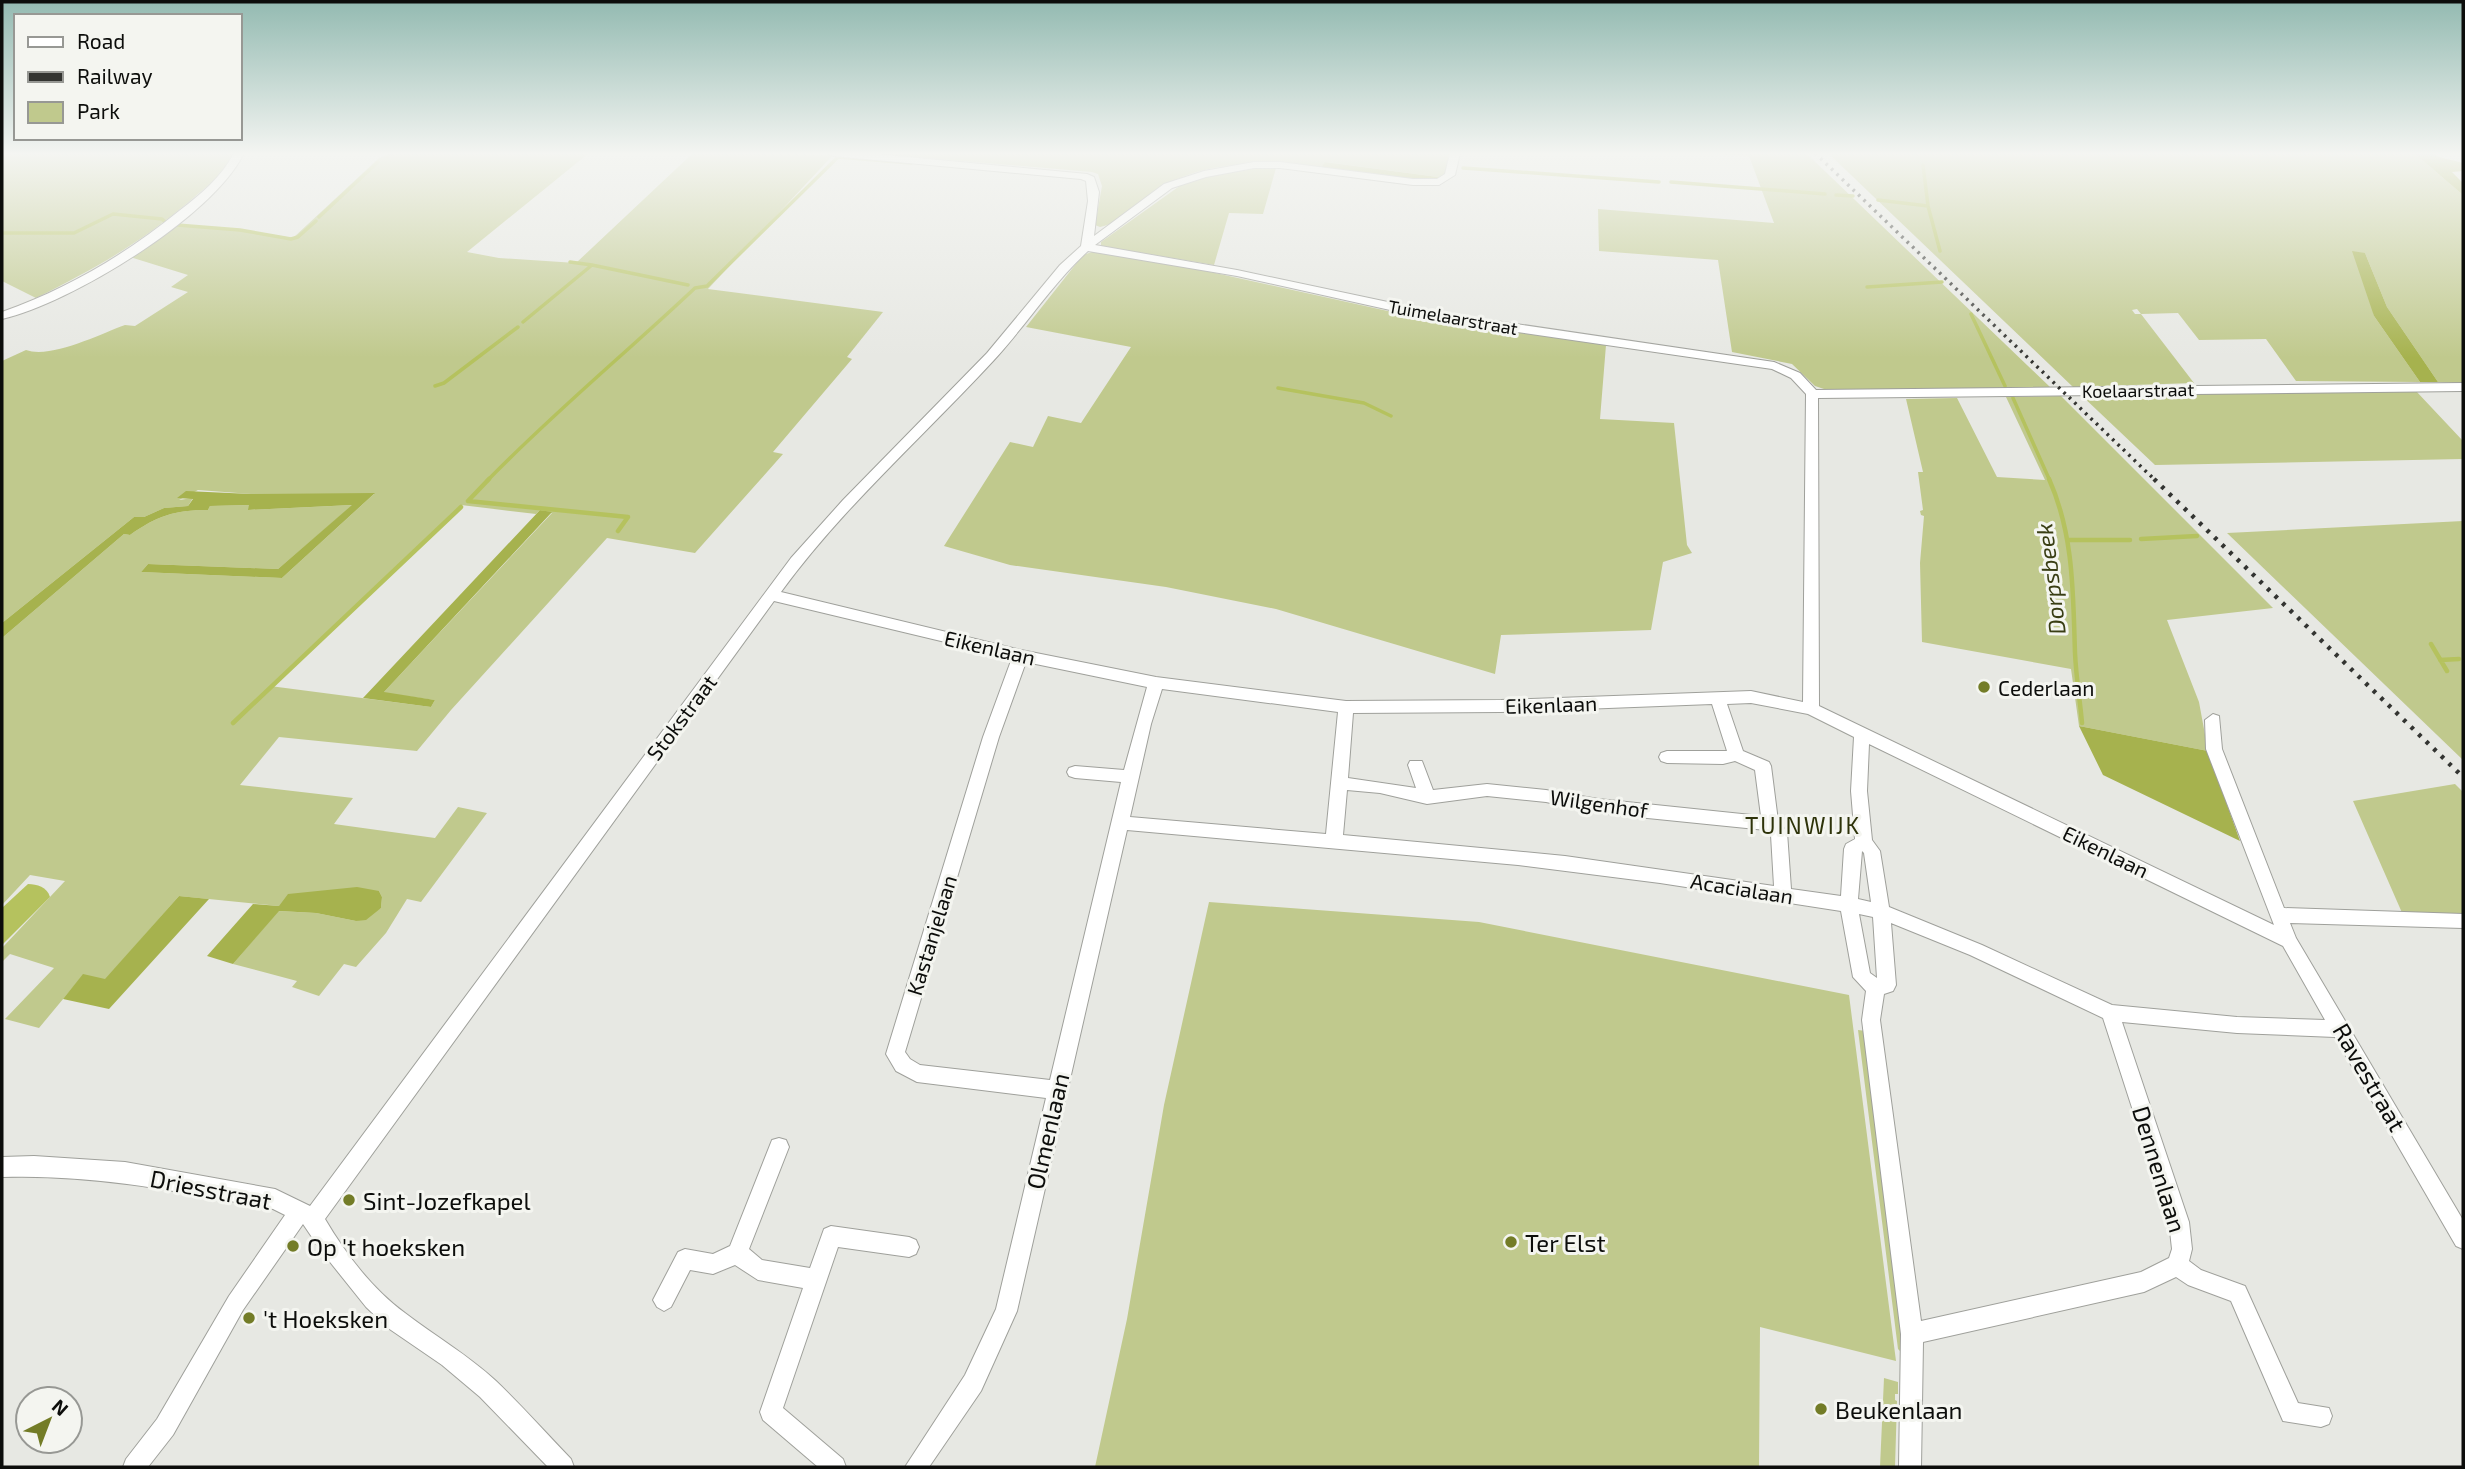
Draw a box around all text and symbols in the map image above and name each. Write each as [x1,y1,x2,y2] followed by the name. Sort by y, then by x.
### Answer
[14,14,242,140] legend
[77,28,125,53] text: Road
[77,63,153,88] text: Railway
[77,98,120,123] text: Park
[1386,295,1520,339] street label: Tuimelaarstraat
[2082,378,2195,402] street label: Koelaarstraat
[2029,522,2071,636] water label: Dorpsbeek
[942,624,1038,670] street label: Eikenlaan
[641,669,721,765] street label: Stokstraat
[1998,675,2094,700] place label: Cederlaan
[1976,679,1992,695] marker: Cederlaan
[1504,690,1598,718] street label: Eikenlaan
[1548,784,1651,822] street label: Wilgenhof
[1745,811,1861,839] district label: TUINWIJK
[2059,820,2153,882] street label: Eikenlaan
[1689,868,1795,908] street label: Acacialaan
[901,872,962,998] street label: Kastanjelaan
[2327,1018,2413,1136] street label: Ravestraat
[1020,1070,1074,1192] street label: Olmenlaan
[2127,1102,2193,1236] street label: Dennenlaan
[148,1163,274,1215] street label: Driesstraat
[363,1186,531,1215] place label: Sint-Jozefkapel
[341,1192,357,1208] marker: Sint-Jozefkapel
[1525,1228,1606,1257] place label: Ter Elst
[307,1232,465,1261] place label: Op 't hoeksken
[1503,1234,1519,1250] marker: Ter Elst
[285,1238,301,1254] marker: Op 't hoeksken
[263,1304,388,1333] place label: 't Hoeksken
[241,1310,257,1326] marker: 't Hoeksken
[14,1385,84,1455] north arrow
[48,1394,74,1420] text: N
[1835,1395,1963,1424] place label: Beukenlaan
[1813,1401,1829,1417] marker: Beukenlaan

